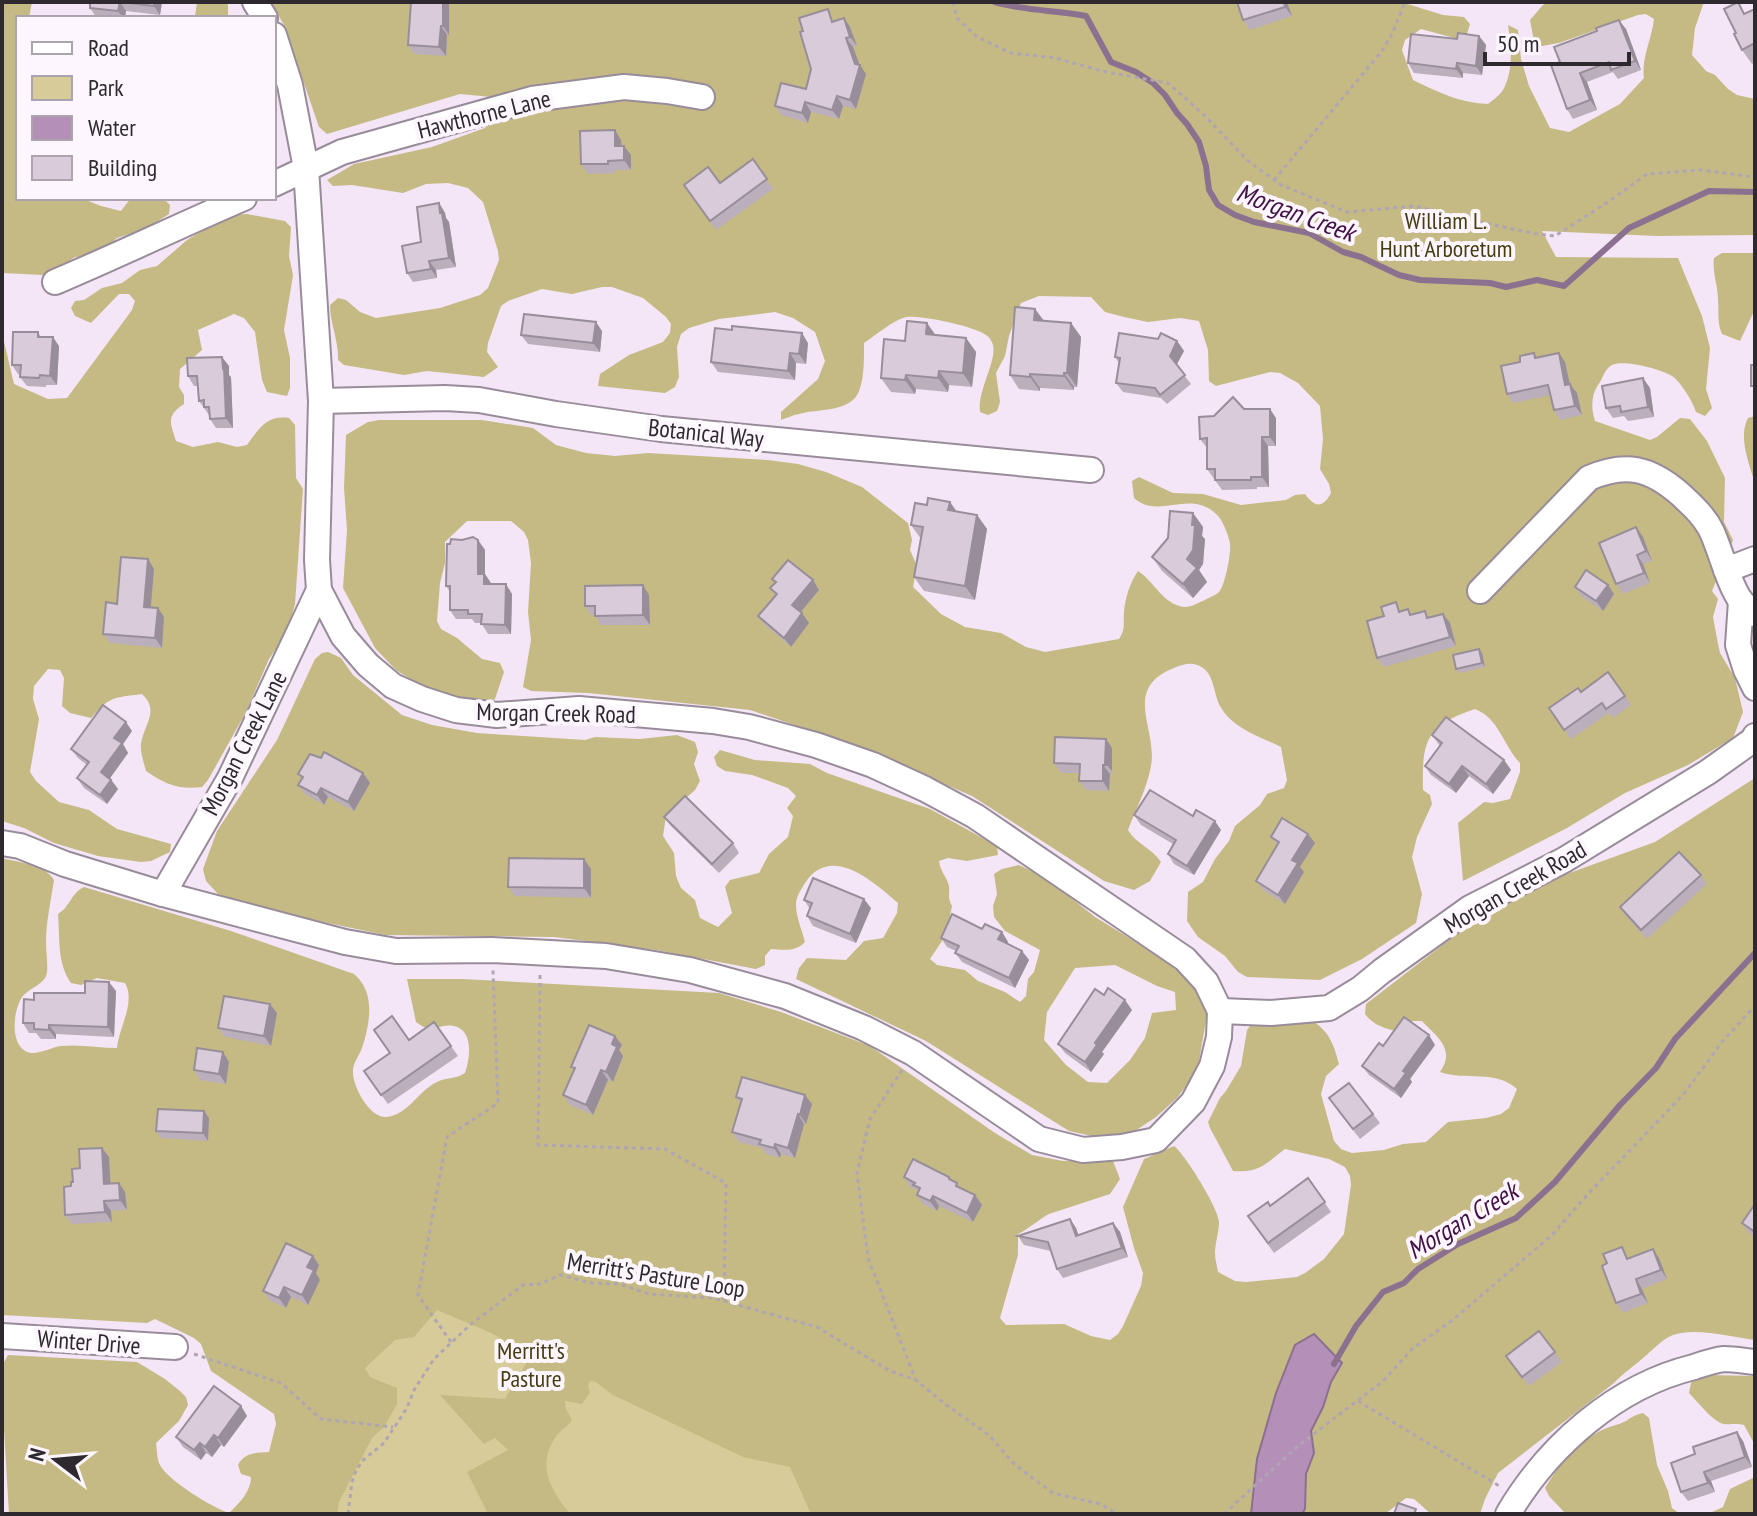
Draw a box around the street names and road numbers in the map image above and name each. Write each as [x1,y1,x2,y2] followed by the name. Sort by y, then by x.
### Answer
[414,83,554,145] street label: Hawthorne Lane
[647,412,765,454] street label: Botanical Way
[194,665,294,821] street label: Morgan Creek Lane
[476,696,636,730] street label: Morgan Creek Road
[1438,834,1592,940] street label: Morgan Creek Road
[565,1246,747,1304] street label: Merritt's Pasture Loop
[36,1323,142,1361] street label: Winter Drive

